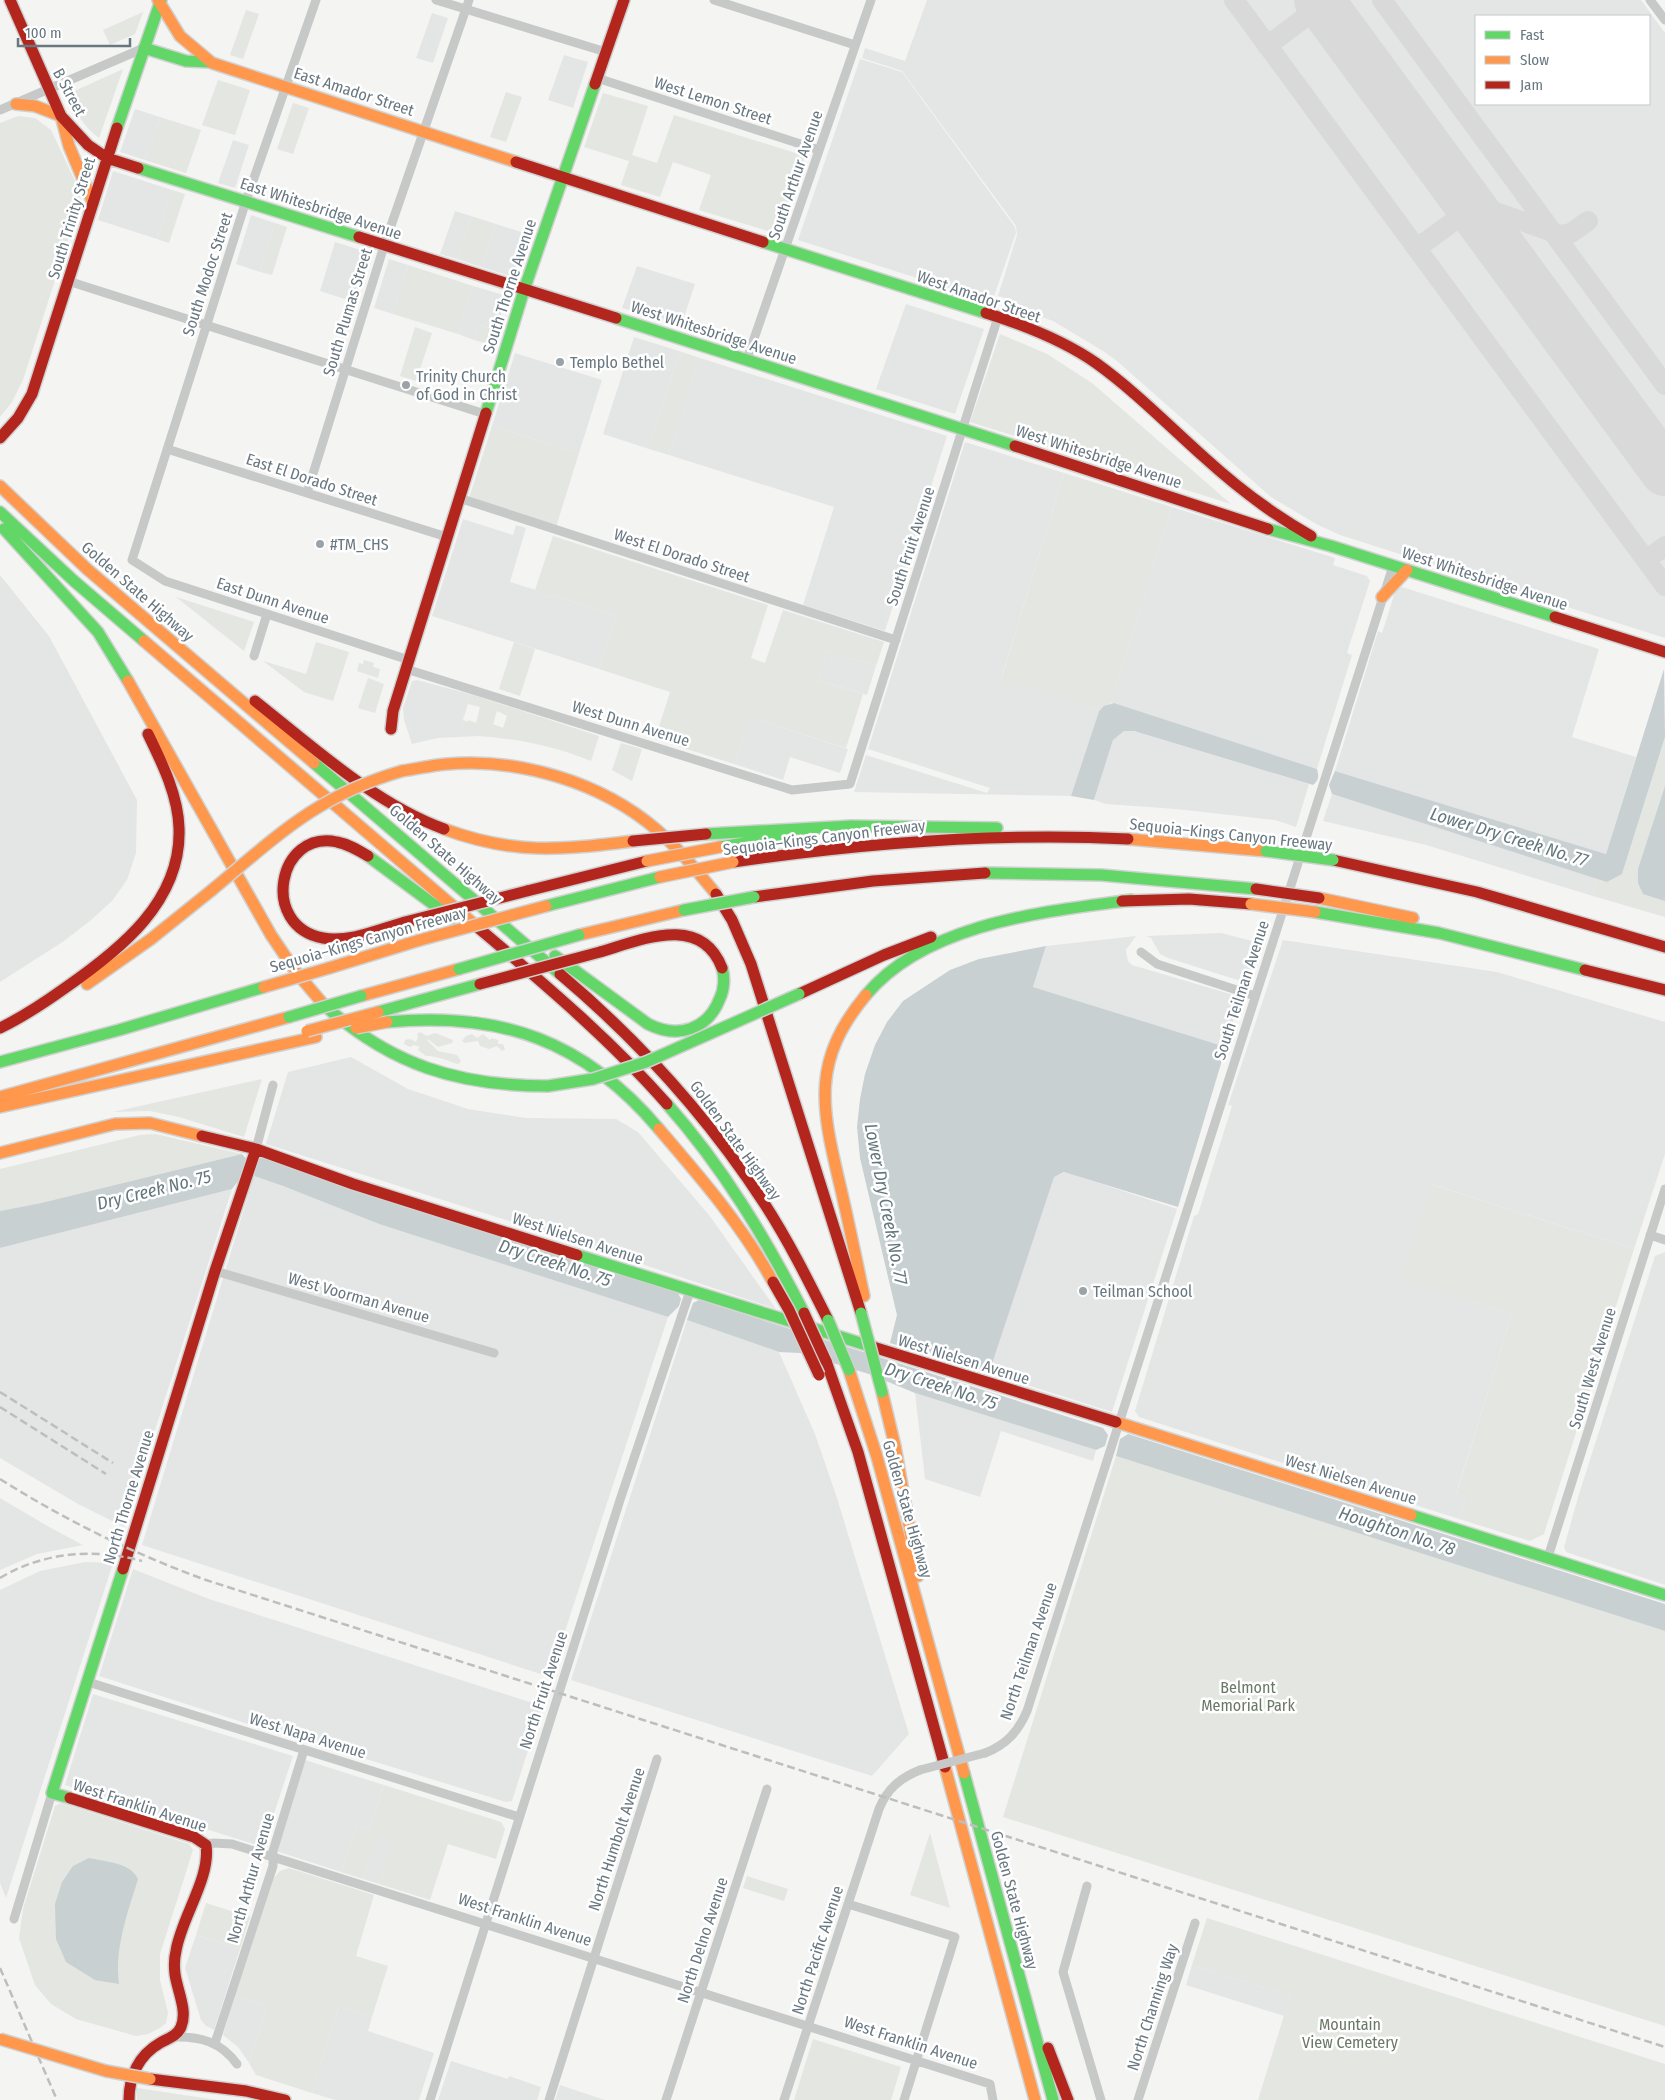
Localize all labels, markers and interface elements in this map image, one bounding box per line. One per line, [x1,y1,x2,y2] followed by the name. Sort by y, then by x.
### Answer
[18,15,130,47] scale bar
[1475,15,1650,105] legend
[25,24,62,42] text: 100 m
[1520,26,1544,44] text: Fast
[1520,51,1549,69] text: Slow
[291,63,417,120] street label: East Amador Street
[49,65,90,120] street label: B Street
[652,73,775,129] street label: West Lemon Street
[1520,76,1543,94] text: Jam
[764,108,827,242] street label: South Arthur Avenue
[44,154,99,281] street label: South Trinity Street
[238,173,404,244] street label: East Whitesbridge Avenue
[179,209,237,338] street label: South Modoc Street
[479,216,540,356] street label: South Thorne Avenue
[319,245,376,378] street label: South Plumas Street
[914,266,1044,327] street label: West Amador Street
[628,297,799,368] street label: West Whitesbridge Avenue
[570,353,664,372] place label: Templo Bethel
[554,356,566,368] marker: Templo Bethel
[416,367,518,404] place label: Trinity Church of God in Christ
[400,379,412,391] marker: Trinity Church of God in Christ
[1013,421,1184,492] street label: West Whitesbridge Avenue
[244,449,381,510] street label: East El Dorado Street
[882,484,939,608] street label: South Fruit Avenue
[612,525,753,587] street label: West El Dorado Street
[330,535,389,554] place label: #TM_CHS
[78,537,198,646] street label: Golden State Highway
[314,538,326,550] marker: #TM_CHS
[1399,543,1570,614] street label: West Whitesbridge Avenue
[214,573,332,628] street label: East Dunn Avenue
[570,697,692,750] street label: West Dunn Avenue
[386,800,506,909] street label: Golden State Highway
[1428,803,1591,872] water label: Lower Dry Creek No. 77
[1129,814,1334,855] street label: Sequoia–Kings Canyon Freeway
[722,816,927,859] street label: Sequoia–Kings Canyon Freeway
[268,902,469,977] street label: Sequoia–Kings Canyon Freeway
[1210,918,1273,1062] street label: South Teilman Avenue
[686,1077,786,1204] street label: Golden State Highway
[860,1122,913,1287] water label: Lower Dry Creek No. 77
[95,1165,214,1215] water label: Dry Creek No. 75
[510,1208,646,1269] street label: West Nielsen Avenue
[496,1234,615,1292] water label: Dry Creek No. 75
[286,1268,432,1327] street label: West Voorman Avenue
[1093,1282,1192,1301] place label: Teilman School
[1077,1285,1089,1297] marker: Teilman School
[1565,1305,1620,1431] street label: South West Avenue
[896,1330,1032,1389] street label: West Nielsen Avenue
[882,1357,1001,1415] water label: Dry Creek No. 75
[99,1428,158,1566] street label: North Thorne Avenue
[879,1438,937,1581] street label: Golden State Highway
[1283,1450,1419,1509] street label: West Nielsen Avenue
[1336,1502,1458,1560] water label: Houghton No. 78
[996,1580,1061,1722] street label: North Teilman Avenue
[515,1629,571,1751] street label: North Fruit Avenue
[1201,1678,1295,1715] park label: Belmont Memorial Park
[247,1709,369,1762] street label: West Napa Avenue
[584,1765,649,1913] street label: North Humbolt Avenue
[71,1775,209,1836] street label: West Franklin Avenue
[223,1811,278,1945] street label: North Arthur Avenue
[987,1829,1042,1972] street label: Golden State Highway
[673,1875,732,2006] street label: North Delno Avenue
[788,1883,847,2017] street label: North Pacific Avenue
[456,1889,594,1950] street label: West Franklin Avenue
[1123,1941,1182,2073] street label: North Channing Way
[842,2012,980,2073] street label: West Franklin Avenue
[1302,2015,1399,2052] park label: Mountain View Cemetery

